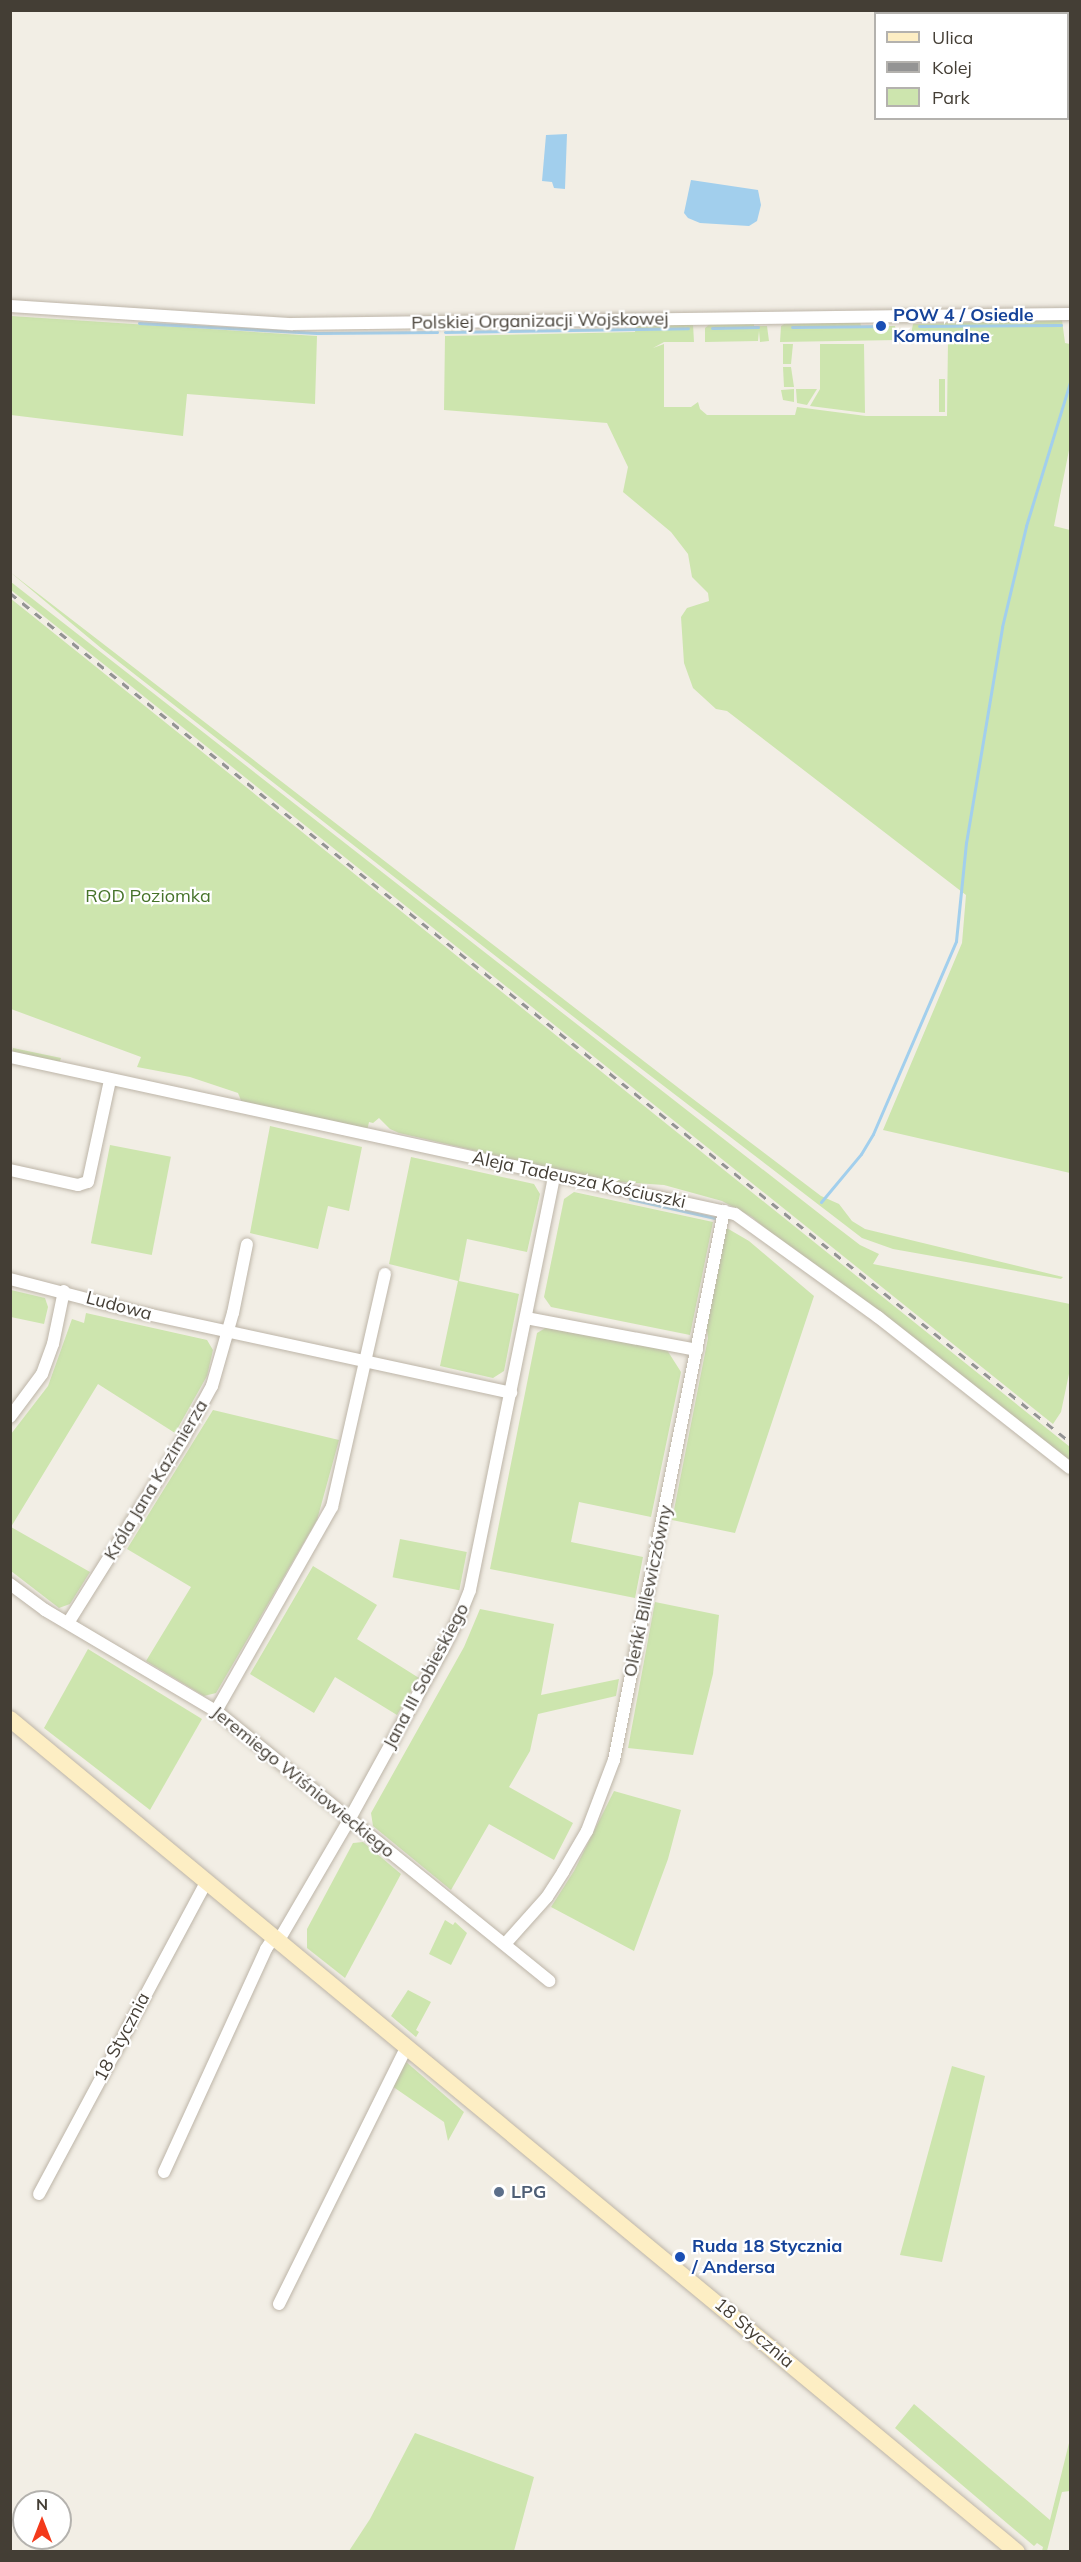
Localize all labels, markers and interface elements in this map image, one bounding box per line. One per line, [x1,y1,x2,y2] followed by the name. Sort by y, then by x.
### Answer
[874,12,1069,120] legend
[932,26,973,49] text: Ulica
[932,56,972,79] text: Kolej
[932,86,970,109] text: Park
[893,305,1034,348] place label: POW 4 / Osiedle Komunalne
[411,308,669,334] street label: Polskiej Organizacji Wojskowej
[874,319,888,333] marker: POW 4 / Osiedle Komunalne
[85,885,211,907] park label: ROD Poziomka
[470,1147,688,1213] street label: Aleja Tadeusza Kościuszki
[84,1287,154,1325] street label: Ludowa
[100,1396,212,1564] street label: Króla Jana Kazimierza
[619,1503,677,1679] street label: Oleńki Billewiczówny
[379,1600,473,1752] street label: Jana III Sobieskiego
[207,1702,399,1862] street label: Jeremiego Wiśniowieckiego
[90,1989,154,2085] street label: 18 Stycznia
[511,2181,546,2203] place label: LPG
[492,2185,506,2199] marker: LPG
[692,2236,842,2278] place label: Ruda 18 Stycznia / Andersa
[673,2250,687,2264] marker: Ruda 18 Stycznia / Andersa
[710,2293,798,2373] street label: 18 Stycznia
[12,2490,72,2550] north arrow
[36,2494,48,2514] text: N

